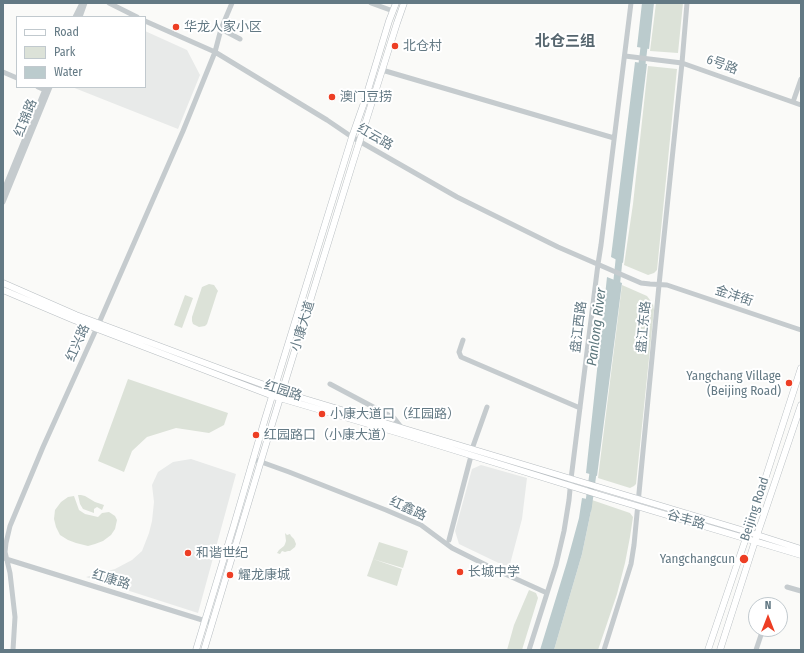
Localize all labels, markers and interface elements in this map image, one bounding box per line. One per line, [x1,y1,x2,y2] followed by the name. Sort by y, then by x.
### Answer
[16,16,146,88] legend
[184,19,262,35] place label: 华龙人家小区
[171,22,181,32] marker: 华龙人家小区
[54,25,79,39] text: Road
[535,33,595,51] district label: 北仓三组
[403,38,442,54] place label: 北仓村
[390,41,400,51] marker: 北仓村
[54,45,75,59] text: Park
[704,52,740,78] street label: 6号路
[54,65,82,79] text: Water
[340,89,392,105] place label: 澳门豆捞
[327,92,337,102] marker: 澳门豆捞
[11,97,41,139] street label: 红锦路
[354,120,396,154] street label: 红云路
[713,283,755,309] street label: 金沣街
[584,287,610,367] water label: Panlong River
[288,299,318,353] street label: 小康大道
[568,300,590,354] street label: 盘江西路
[634,300,654,354] street label: 盘江东路
[63,322,93,364] street label: 红兴路
[686,368,781,399] place label: Yangchang Village (Beijing Road)
[262,378,304,404] street label: 红园路
[784,378,794,388] marker: Yangchang Village (Beijing Road)
[330,406,460,422] place label: 小康大道口（红园路）
[317,409,327,419] marker: 小康大道口（红园路）
[264,427,394,443] place label: 红园路口（小康大道）
[251,430,261,440] marker: 红园路口（小康大道）
[737,475,773,543] street label: Beijing Road
[387,494,429,524] street label: 红鑫路
[665,507,707,533] street label: 谷丰路
[196,545,248,561] place label: 和谐世纪
[183,548,193,558] marker: 和谐世纪
[660,551,735,567] place label: Yangchangcun
[738,553,750,565] marker: Yangchangcun
[468,564,520,580] place label: 长城中学
[90,567,132,593] street label: 红康路
[238,567,290,583] place label: 耀龙康城
[455,567,465,577] marker: 长城中学
[225,570,235,580] marker: 耀龙康城
[748,597,788,637] north arrow
[765,599,771,612] text: N

